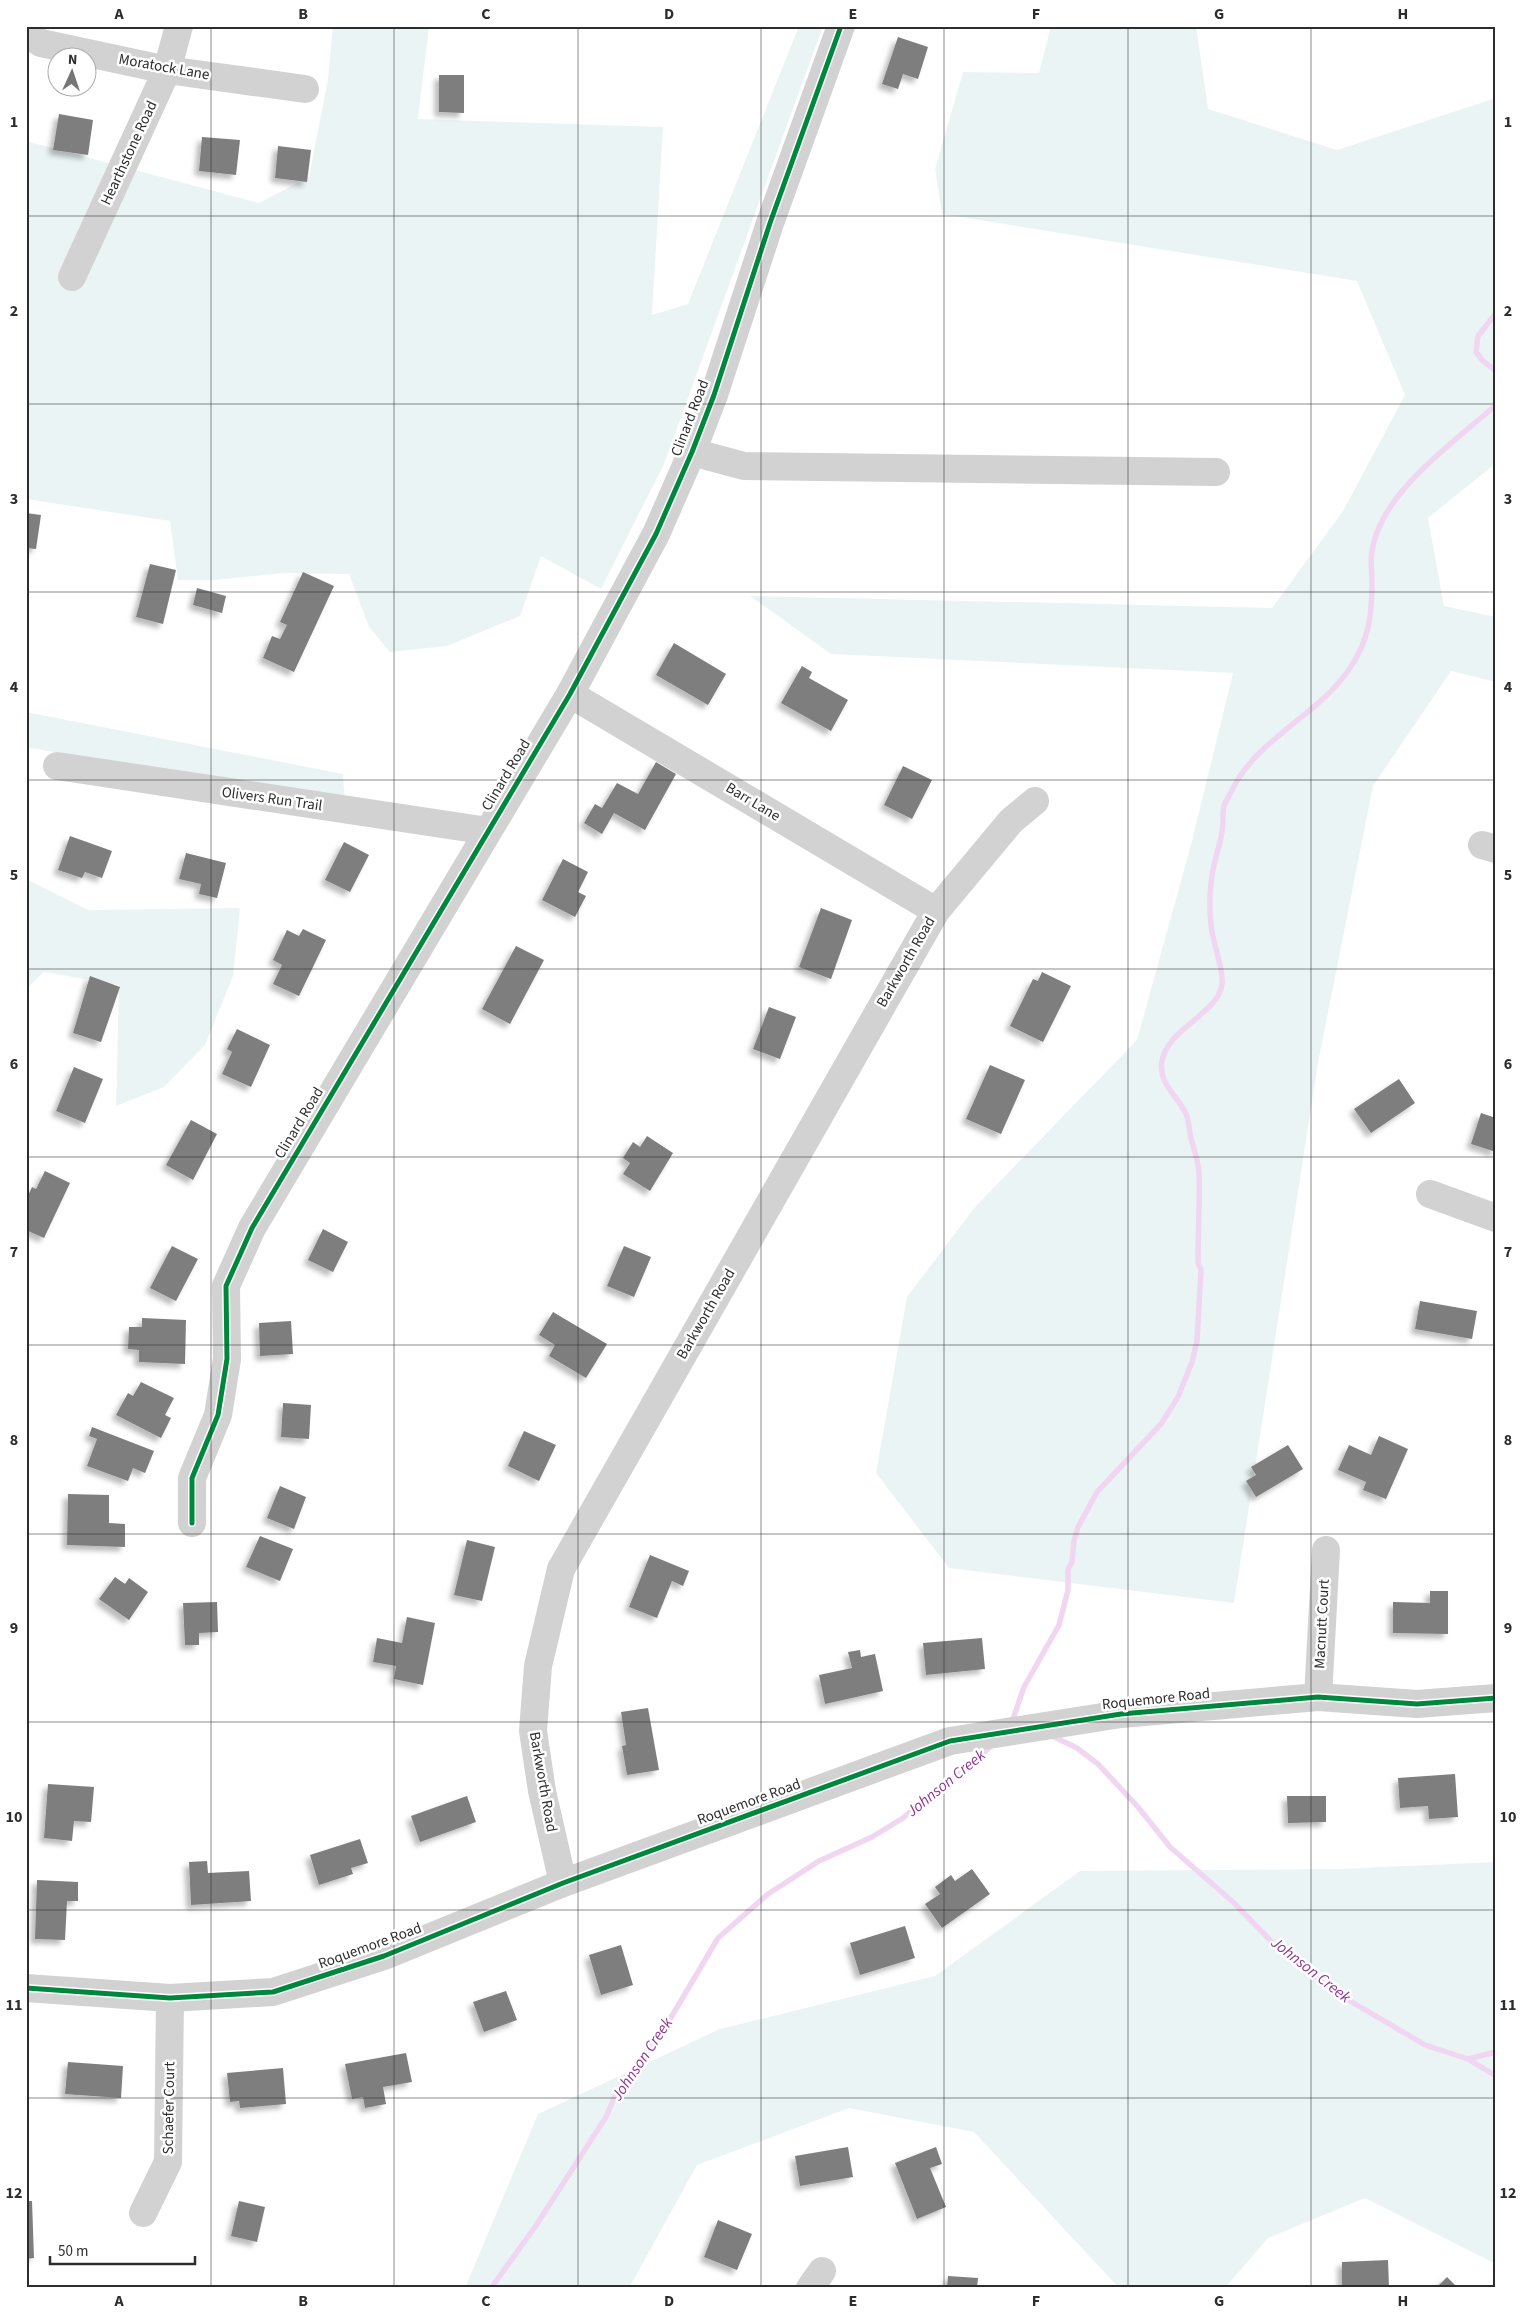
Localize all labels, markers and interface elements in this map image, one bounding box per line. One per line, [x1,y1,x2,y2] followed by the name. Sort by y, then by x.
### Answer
[113,3,124,25] text: A
[298,3,308,25] text: B
[481,3,491,25] text: C
[664,3,674,25] text: D
[849,3,857,25] text: E
[1032,3,1040,25] text: F
[1214,3,1224,25] text: G
[1398,3,1408,25] text: H
[48,48,98,98] north arrow
[117,49,211,85] street label: Moratock Lane
[67,50,78,70] text: N
[96,97,162,209] street label: Hearthstone Road
[10,111,18,133] text: 1
[1504,111,1512,133] text: 1
[10,300,18,322] text: 2
[1504,300,1512,322] text: 2
[666,377,714,459] street label: Clinard Road
[10,488,18,510] text: 3
[1504,488,1512,510] text: 3
[10,676,19,698] text: 4
[1504,676,1513,698] text: 4
[476,735,536,815] street label: Clinard Road
[722,777,784,827] street label: Barr Lane
[220,782,324,816] street label: Olivers Run Trail
[10,864,18,886] text: 5
[1504,864,1512,886] text: 5
[872,913,940,1011] street label: Barkworth Road
[10,1053,18,1075] text: 6
[1504,1053,1512,1075] text: 6
[269,1083,329,1163] street label: Clinard Road
[10,1241,18,1263] text: 7
[1504,1241,1512,1263] text: 7
[672,1265,740,1363] street label: Barkworth Road
[10,1429,18,1451] text: 8
[1504,1429,1512,1451] text: 8
[1309,1579,1335,1669] street label: Macnutt Court
[10,1617,18,1639] text: 9
[1504,1617,1512,1639] text: 9
[1101,1683,1211,1715] street label: Roquemore Road
[524,1730,562,1834] street label: Barkworth Road
[901,1744,990,1822] water label: Johnson Creek
[694,1774,804,1830] street label: Roquemore Road
[6,1806,22,1828] text: 10
[1500,1806,1516,1828] text: 10
[315,1918,425,1974] street label: Roquemore Road
[1266,1931,1356,2008] water label: Johnson Creek
[6,1994,22,2016] text: 11
[1500,1994,1516,2016] text: 11
[606,2013,678,2106] water label: Johnson Creek
[158,2061,180,2155] street label: Schaefer Court
[6,2182,22,2204] text: 12
[1500,2182,1516,2204] text: 12
[50,2234,195,2266] scale bar
[58,2241,88,2262] text: 50 m
[113,2290,124,2312] text: A
[298,2290,308,2312] text: B
[481,2290,491,2312] text: C
[664,2290,674,2312] text: D
[849,2290,857,2312] text: E
[1032,2290,1040,2312] text: F
[1214,2290,1224,2312] text: G
[1398,2290,1408,2312] text: H

